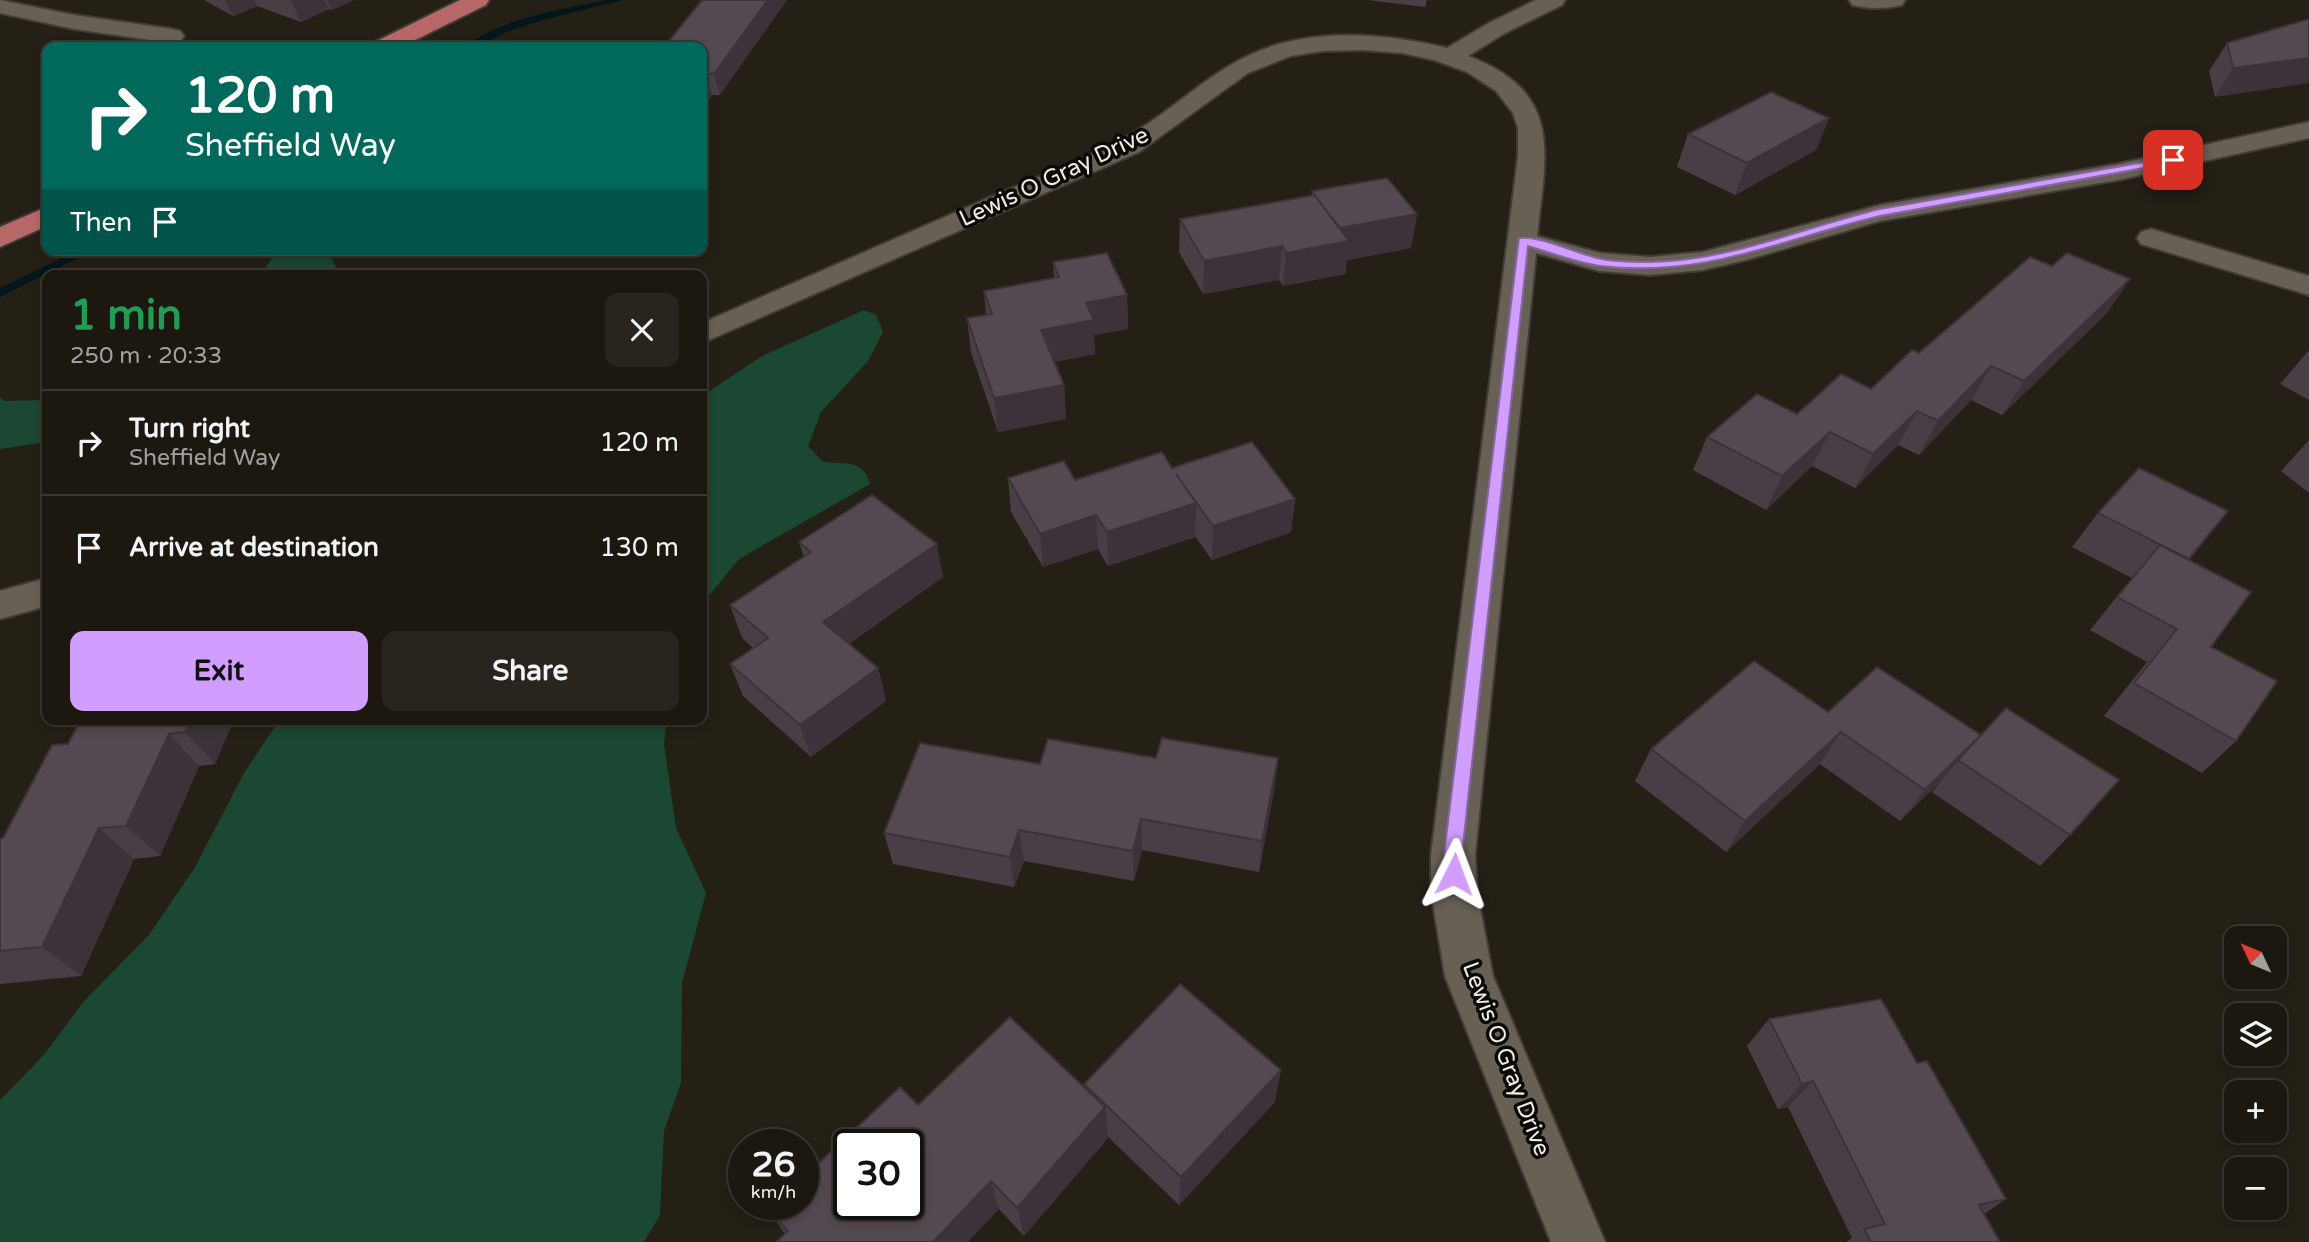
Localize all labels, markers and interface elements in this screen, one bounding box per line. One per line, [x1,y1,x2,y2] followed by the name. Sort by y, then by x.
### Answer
[185,67,335,126] text: 120 m
[70,70,161,161] icon: right
[955,121,1153,233] street label: Lewis O Gray Drive
[185,127,396,165] text: Sheffield Way
[2143,130,2203,190] pin
[2154,141,2192,179] icon: arrive
[146,203,184,241] icon: arrive
[70,207,132,238] text: Then
[70,290,182,341] text: 1 min
[605,293,679,367] button: close
[70,342,222,370] text: 250 m · 20:33
[129,413,250,444] text: Turn right
[70,424,108,462] icon: right
[599,427,679,458] text: 120 m
[129,444,280,472] text: Sheffield Way
[70,529,108,567] icon: arrive
[129,532,379,563] text: Arrive at destination
[599,532,679,563] text: 130 m
[70,631,368,711] button: Exit
[382,631,679,711] button: Share
[1417,837,1491,911] position arrow
[2224,926,2287,989] north arrow
[2224,926,2287,1220] map controls
[1456,958,1556,1160] street label: Lewis O Gray Drive
[2224,1003,2287,1066] button: layers
[2224,1080,2287,1143] button: +
[833,1129,924,1220] speed limit sign: 30
[752,1144,795,1186] text: 26
[2224,1157,2287,1220] button: −
[751,1181,796,1203] text: km/h

